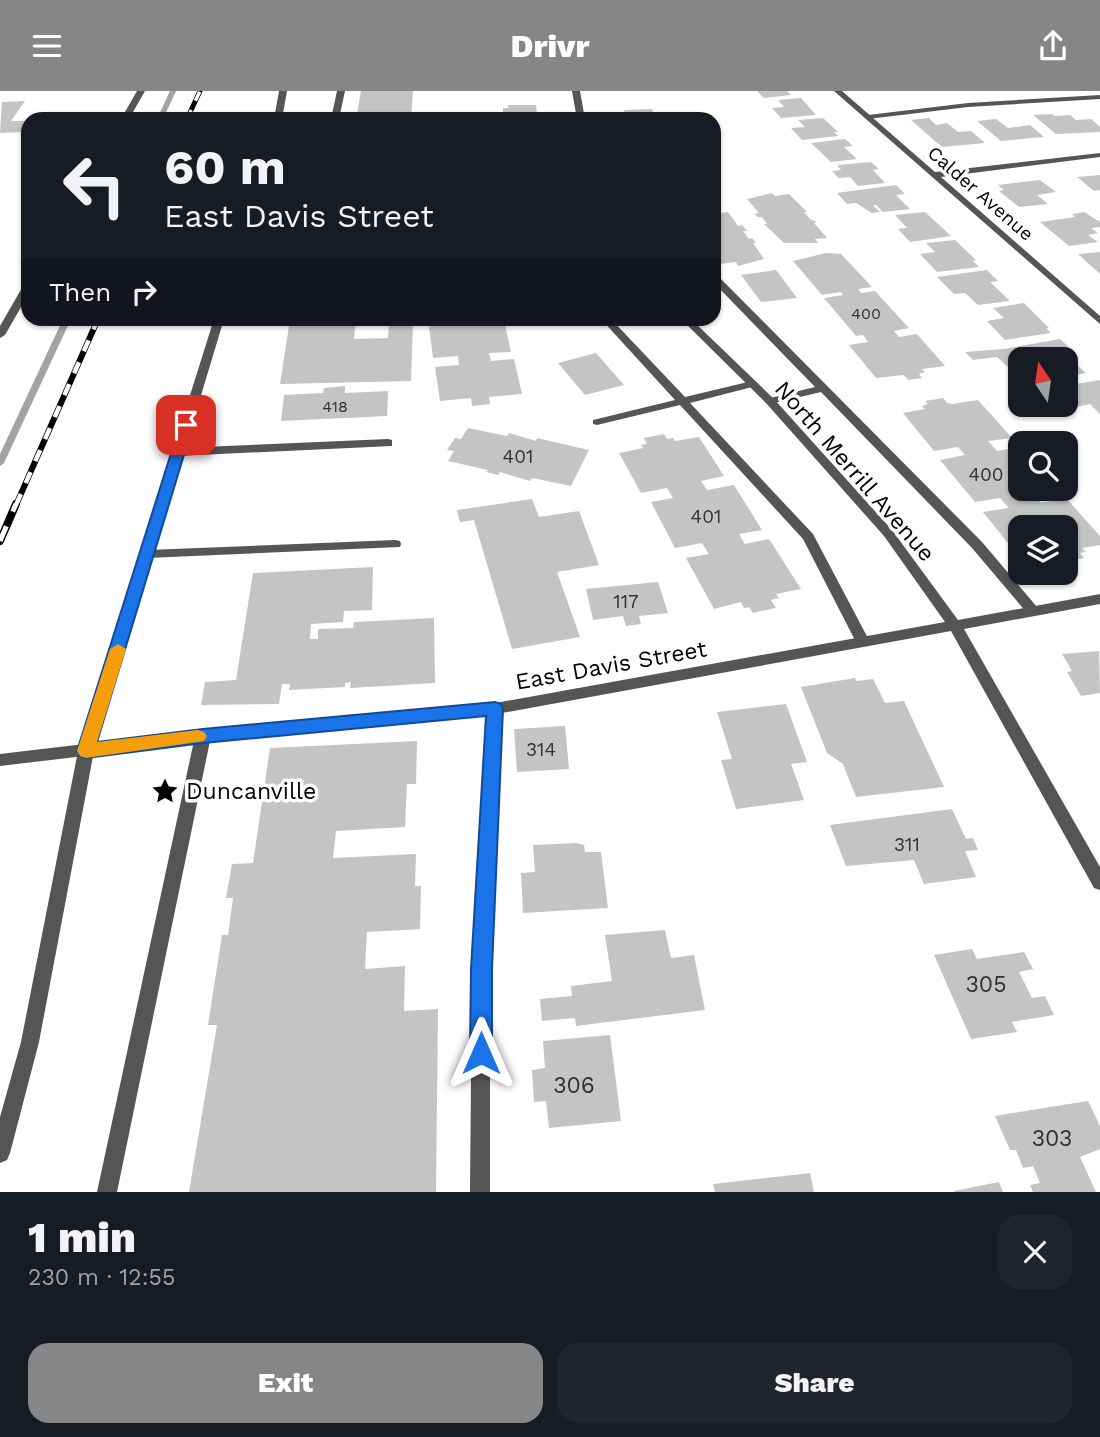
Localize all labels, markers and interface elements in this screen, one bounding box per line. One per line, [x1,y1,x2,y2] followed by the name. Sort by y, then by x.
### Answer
[28,27,66,65] icon: menu
[511,27,589,65] text: Drivr
[1034,27,1072,65] icon: share
[164,138,286,196] text: 60 m
[49,140,140,231] icon: left
[923,141,1038,246] street label: Calder Avenue
[164,197,434,235] text: East Davis Street
[125,273,163,311] icon: right
[49,277,111,307] text: Then
[851,304,881,323] house number: 400
[1008,347,1078,417] north arrow
[1008,347,1078,585] map controls
[769,376,940,567] street label: North Merrill Avenue
[156,395,216,455] pin
[322,397,348,416] house number: 418
[167,406,205,444] icon: arrive
[1008,431,1078,501] button: search
[503,445,533,468] house number: 401
[968,463,1004,486] house number: 400
[691,505,721,528] house number: 401
[1008,515,1078,585] button: layers
[613,590,639,613] house number: 117
[513,635,709,696] street label: East Davis Street
[526,738,556,761] house number: 314
[150,776,180,806] place icon: Duncanville
[186,778,316,805] place label: Duncanville
[894,833,920,856] house number: 311
[965,971,1007,998] house number: 305
[444,1016,518,1090] position arrow
[553,1072,595,1099] house number: 306
[1032,1125,1072,1152] house number: 303
[28,1213,136,1262] text: 1 min
[998,1215,1072,1289] button: close
[28,1264,175,1291] text: 230 m · 12:55
[28,1343,543,1423] button: Exit
[557,1343,1072,1423] button: Share

